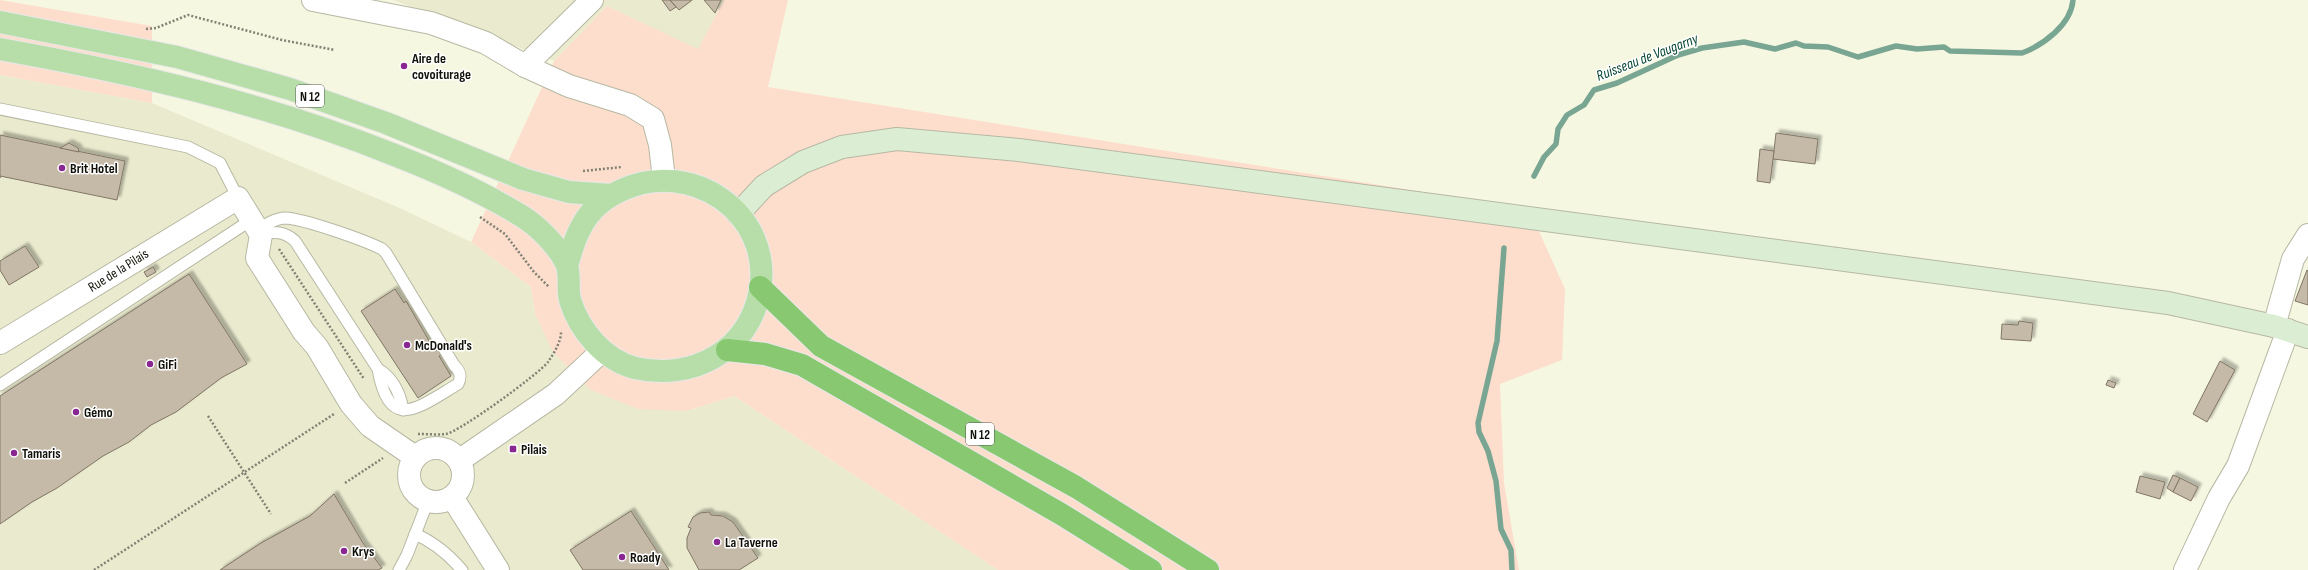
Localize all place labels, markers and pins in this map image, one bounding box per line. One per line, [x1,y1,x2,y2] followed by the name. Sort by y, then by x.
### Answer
[411,50,471,83] place label: Aire de covoiturage
[399,61,409,71] marker: Aire de covoiturage
[70,160,118,177] place label: Brit Hotel
[57,163,67,173] marker: Brit Hotel
[415,337,472,354] place label: McDonald's
[402,340,412,350] marker: McDonald's
[158,356,177,373] place label: GiFi
[145,359,155,369] marker: GiFi
[84,404,113,421] place label: Gémo
[71,407,81,417] marker: Gémo
[521,441,547,458] place label: Pilais
[508,444,518,454] marker: Pilais
[22,445,61,462] place label: Tamaris
[9,448,19,458] marker: Tamaris
[725,534,778,551] place label: La Taverne
[712,537,722,547] marker: La Taverne
[352,543,374,560] place label: Krys
[339,546,349,556] marker: Krys
[630,549,661,566] place label: Roady
[617,552,627,562] marker: Roady

